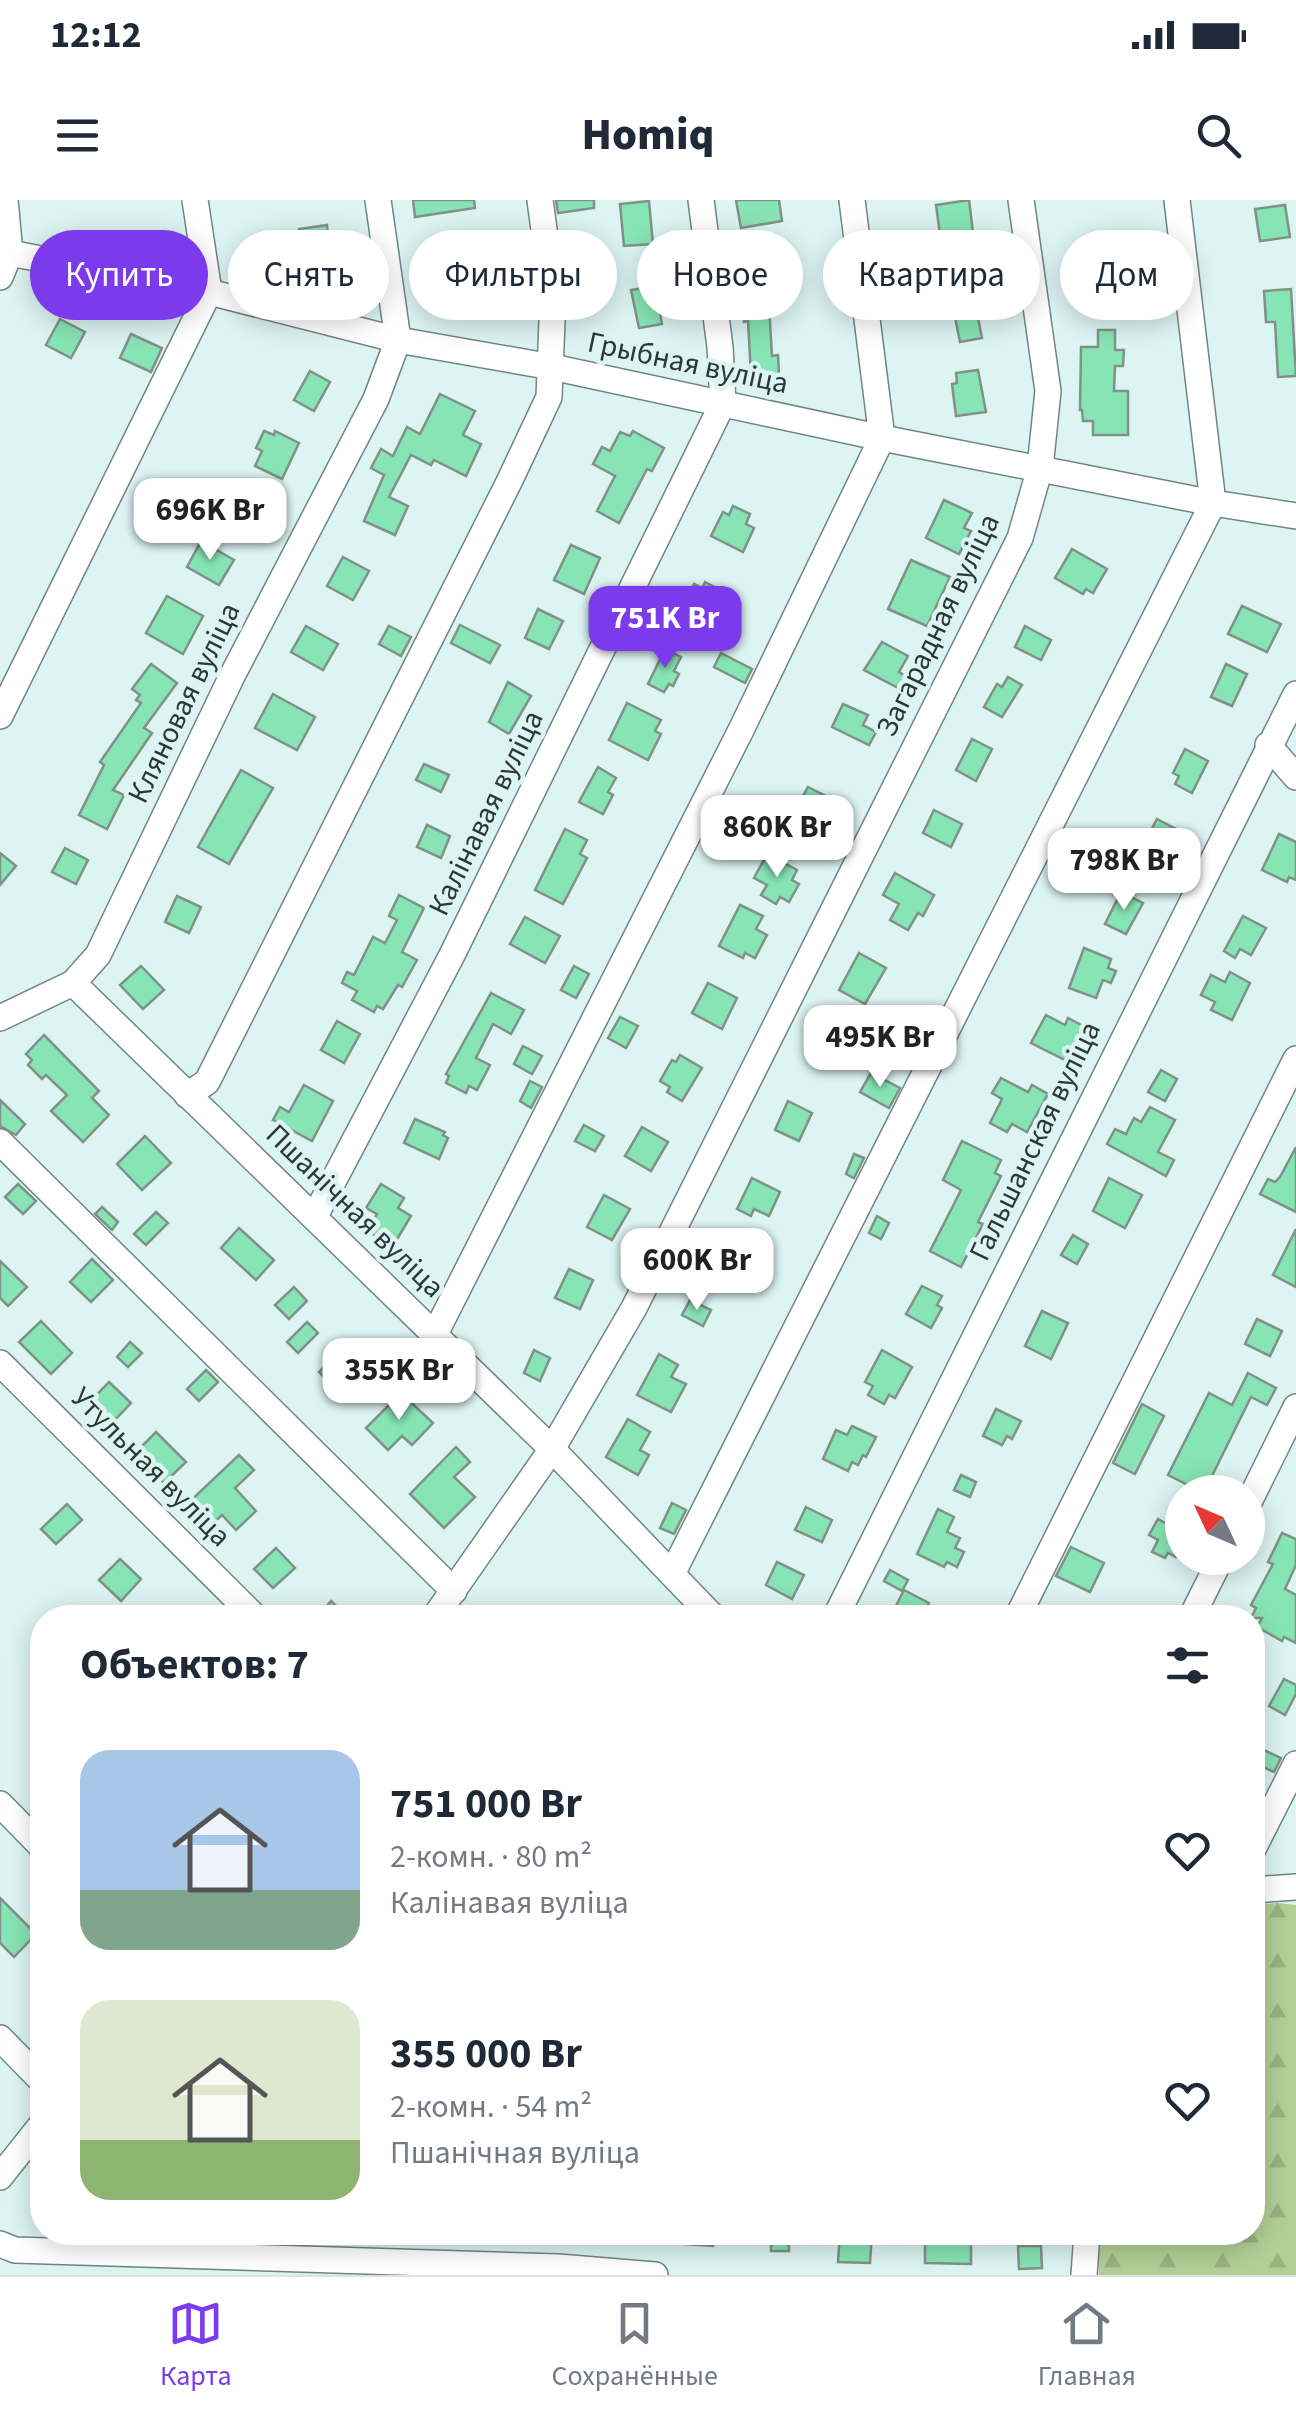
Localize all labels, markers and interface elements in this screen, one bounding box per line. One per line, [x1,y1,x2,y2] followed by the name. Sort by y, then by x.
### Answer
[50,8,142,62] text: 12:12
[581,103,715,167] text: Homiq
[50,108,105,163] icon: menu
[1191,108,1246,163] icon: search
[30,230,208,320] chip: Купить
[228,230,389,320] chip: Снять
[409,230,617,320] chip: Фильтры
[637,230,803,320] chip: Новое
[823,230,1040,320] chip: Квартира
[1060,230,1194,320] chip: Дом
[584,321,792,405] street label: Грыбная вуліца
[118,478,302,563] pin: 696K Br
[156,487,264,533] text: 696K Br
[865,506,1011,744] street label: Загарадная вуліца
[573,586,757,671] pin: 751K Br
[117,595,251,811] street label: Кляновая вуліца
[611,595,719,641] text: 751K Br
[418,703,554,923] street label: Калінавая вуліца
[685,795,869,880] pin: 860K Br
[723,804,831,850] text: 860K Br
[1032,828,1216,913] pin: 798K Br
[1070,837,1178,883] text: 798K Br
[788,1005,972,1090] pin: 495K Br
[826,1014,934,1060] text: 495K Br
[958,1014,1112,1268] street label: Гальшанская вуліца
[256,1114,454,1308] street label: Пшанічная вуліца
[605,1228,789,1313] pin: 600K Br
[643,1237,751,1283] text: 600K Br
[307,1338,491,1423] pin: 355K Br
[345,1347,453,1393] text: 355K Br
[61,1377,241,1557] street label: Утульная вуліца
[1165,1475,1265,1575] north arrow
[1165,1475,1265,1575] map controls
[80,1635,309,1695] text: Объектов: 7
[1160,1638,1215,1693] icon: filters
[390,1774,582,1834] text: 751 000 Br
[160,1790,280,1910] icon: home
[1160,1823,1215,1878] icon: heart
[390,1834,592,1880] text: 2-комн. · 80 m²
[390,1880,629,1926] text: Калінавая вуліца
[390,2024,582,2084] text: 355 000 Br
[160,2040,280,2160] icon: home
[1160,2073,1215,2128] icon: heart
[390,2084,592,2130] text: 2-комн. · 54 m²
[390,2130,640,2176] text: Пшанічная вуліца
[160,2296,232,2396] tab: Карта
[552,2296,718,2396] tab: Сохранённые
[1038,2296,1136,2396] tab: Главная

